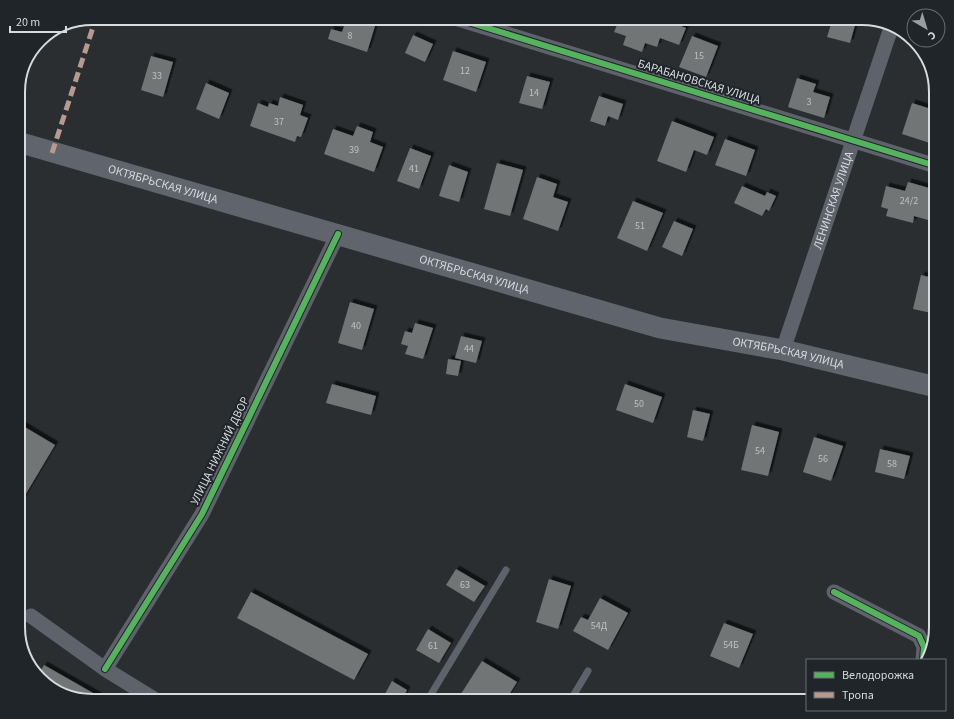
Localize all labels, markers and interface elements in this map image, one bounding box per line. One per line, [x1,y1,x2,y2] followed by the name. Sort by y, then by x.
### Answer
[10,8,66,34] scale bar
[906,8,946,48] north arrow
[16,14,40,31] text: 20 m
[924,28,939,44] text: С
[348,29,353,43] house number: 8
[694,49,704,63] house number: 15
[636,55,763,109] street label: БАРАБАНОВСКАЯ УЛИЦА
[460,64,470,78] house number: 12
[152,69,162,83] house number: 33
[529,86,539,100] house number: 14
[807,95,812,109] house number: 3
[274,115,284,129] house number: 37
[349,143,359,157] house number: 39
[809,149,858,251] street label: ЛЕНИНСКАЯ УЛИЦА
[106,160,220,208] street label: ОКТЯБРЬСКАЯ УЛИЦА
[409,162,419,176] house number: 41
[900,194,918,208] house number: 24/2
[635,219,645,233] house number: 51
[417,250,532,298] street label: ОКТЯБРЬСКАЯ УЛИЦА
[351,319,361,333] house number: 40
[731,333,846,373] street label: ОКТЯБРЬСКАЯ УЛИЦА
[464,342,474,356] house number: 44
[186,394,254,508] street label: УЛИЦА НИЖНИЙ ДВОР
[634,397,644,411] house number: 50
[755,444,765,458] house number: 54
[818,452,828,466] house number: 56
[887,457,897,471] house number: 58
[460,578,470,592] house number: 63
[591,619,608,633] house number: 54Д
[723,638,739,652] house number: 54Б
[428,639,438,653] house number: 61
[806,659,946,711] legend
[842,667,914,684] text: Велодорожка
[842,687,874,704] text: Тропа

